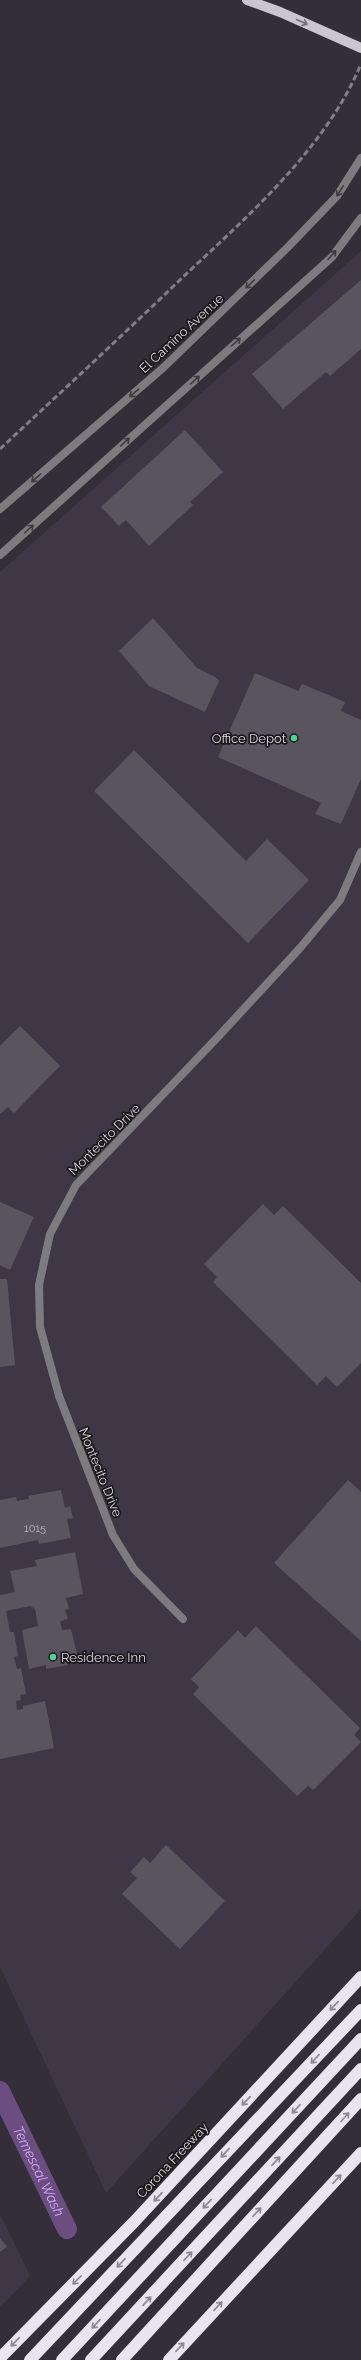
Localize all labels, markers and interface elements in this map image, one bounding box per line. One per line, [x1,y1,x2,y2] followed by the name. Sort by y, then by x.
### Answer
[296,18,308,26] one-way arrow
[336,185,344,196] one-way arrow
[328,250,337,261] one-way arrow
[245,279,255,289] one-way arrow
[136,290,227,376] street label: El Camino Avenue
[231,338,241,347] one-way arrow
[189,375,200,384] one-way arrow
[129,388,139,397] one-way arrow
[120,438,130,447] one-way arrow
[31,473,41,483] one-way arrow
[24,524,34,534] one-way arrow
[212,731,287,746] place label: Office Depot
[289,733,299,743] marker: Office Depot
[66,1100,143,1178] street label: Montecito Drive
[76,1425,125,1519] street label: Montecito Drive
[24,1522,46,1535] house number: 1015
[61,1650,146,1665] place label: Residence Inn
[48,1652,58,1662] marker: Residence Inn
[330,2001,339,2011] one-way arrow
[310,2054,320,2064] one-way arrow
[241,2096,251,2106] one-way arrow
[292,2103,301,2113] one-way arrow
[340,2112,350,2122] one-way arrow
[134,2120,211,2201] street label: Corona Freeway
[10,2123,68,2219] water label: Temescal Wash
[221,2148,230,2158] one-way arrow
[271,2156,280,2166] one-way arrow
[332,2174,342,2184] one-way arrow
[153,2191,162,2202] one-way arrow
[203,2198,212,2209] one-way arrow
[252,2207,261,2217] one-way arrow
[183,2251,193,2261] one-way arrow
[116,2258,125,2269] one-way arrow
[72,2275,82,2285] one-way arrow
[142,2296,151,2306] one-way arrow
[214,2301,223,2311] one-way arrow
[91,2319,100,2329] one-way arrow
[10,2337,20,2347] one-way arrow
[175,2343,184,2353] one-way arrow

